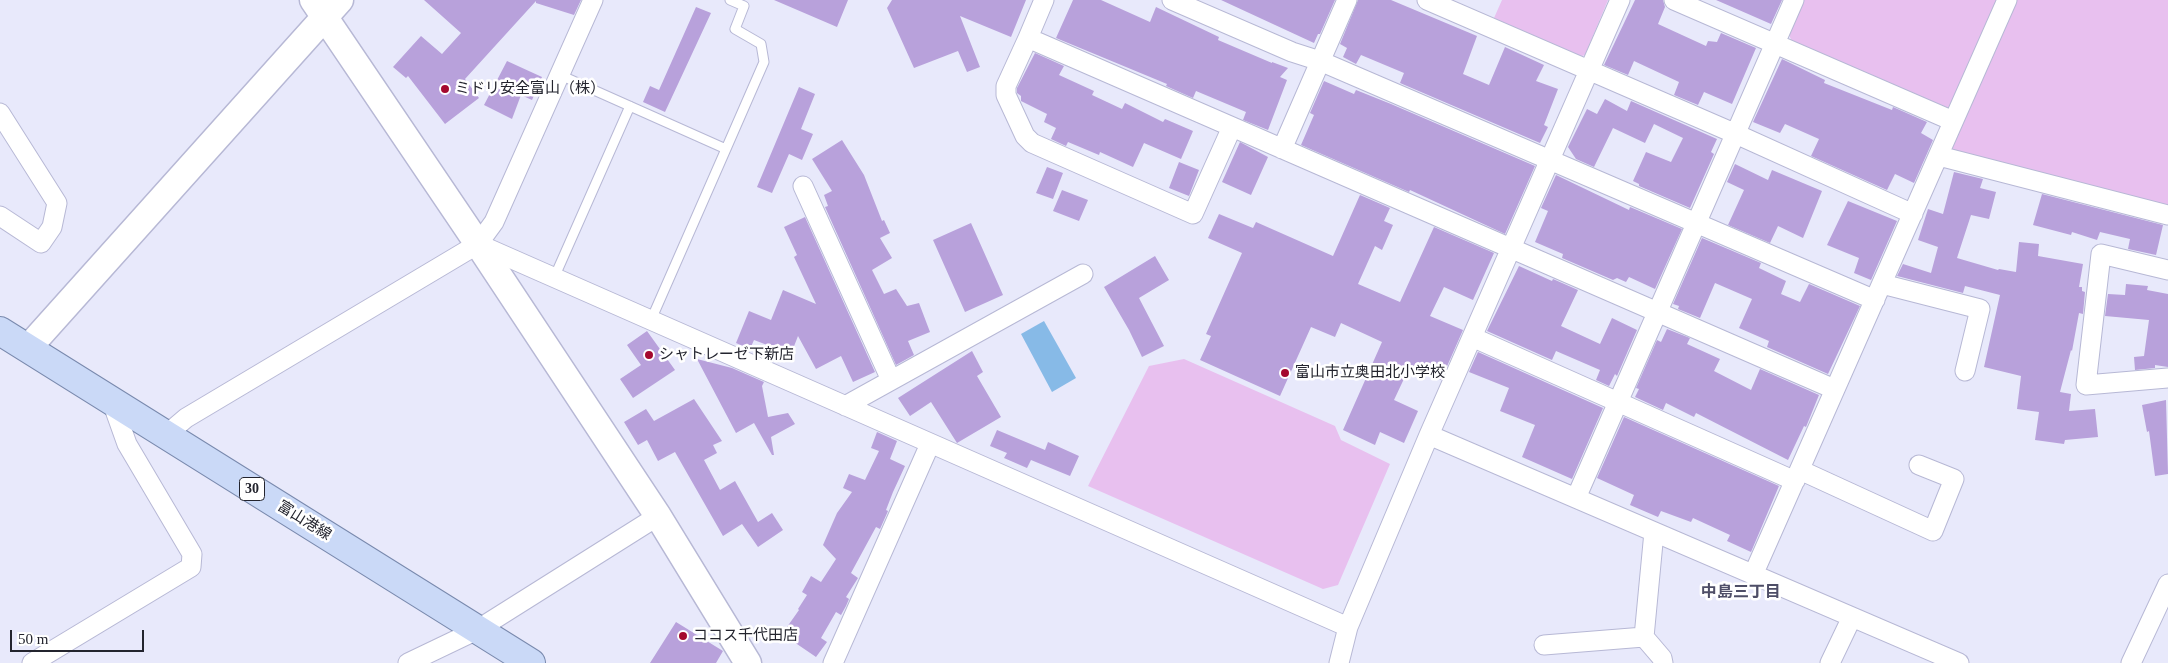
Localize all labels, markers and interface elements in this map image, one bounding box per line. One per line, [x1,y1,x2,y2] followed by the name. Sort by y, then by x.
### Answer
[455,80,605,98] place label: ミドリ安全富山（株）
[439,83,451,95] marker: ミドリ安全富山（株）
[659,346,794,364] place label: シャトレーゼ下新店
[643,349,655,361] marker: シャトレーゼ下新店
[1295,364,1445,382] place label: 富山市立奥田北小学校
[1279,367,1291,379] marker: 富山市立奥田北小学校
[240,478,264,500] road number: 30
[274,497,334,545] street label: 富山港線
[1701,583,1781,603] district label: 中島三丁目
[12,620,146,652] scale bar
[693,627,798,645] place label: ココス千代田店
[677,630,689,642] marker: ココス千代田店
[18,631,48,647] text: 50 m

